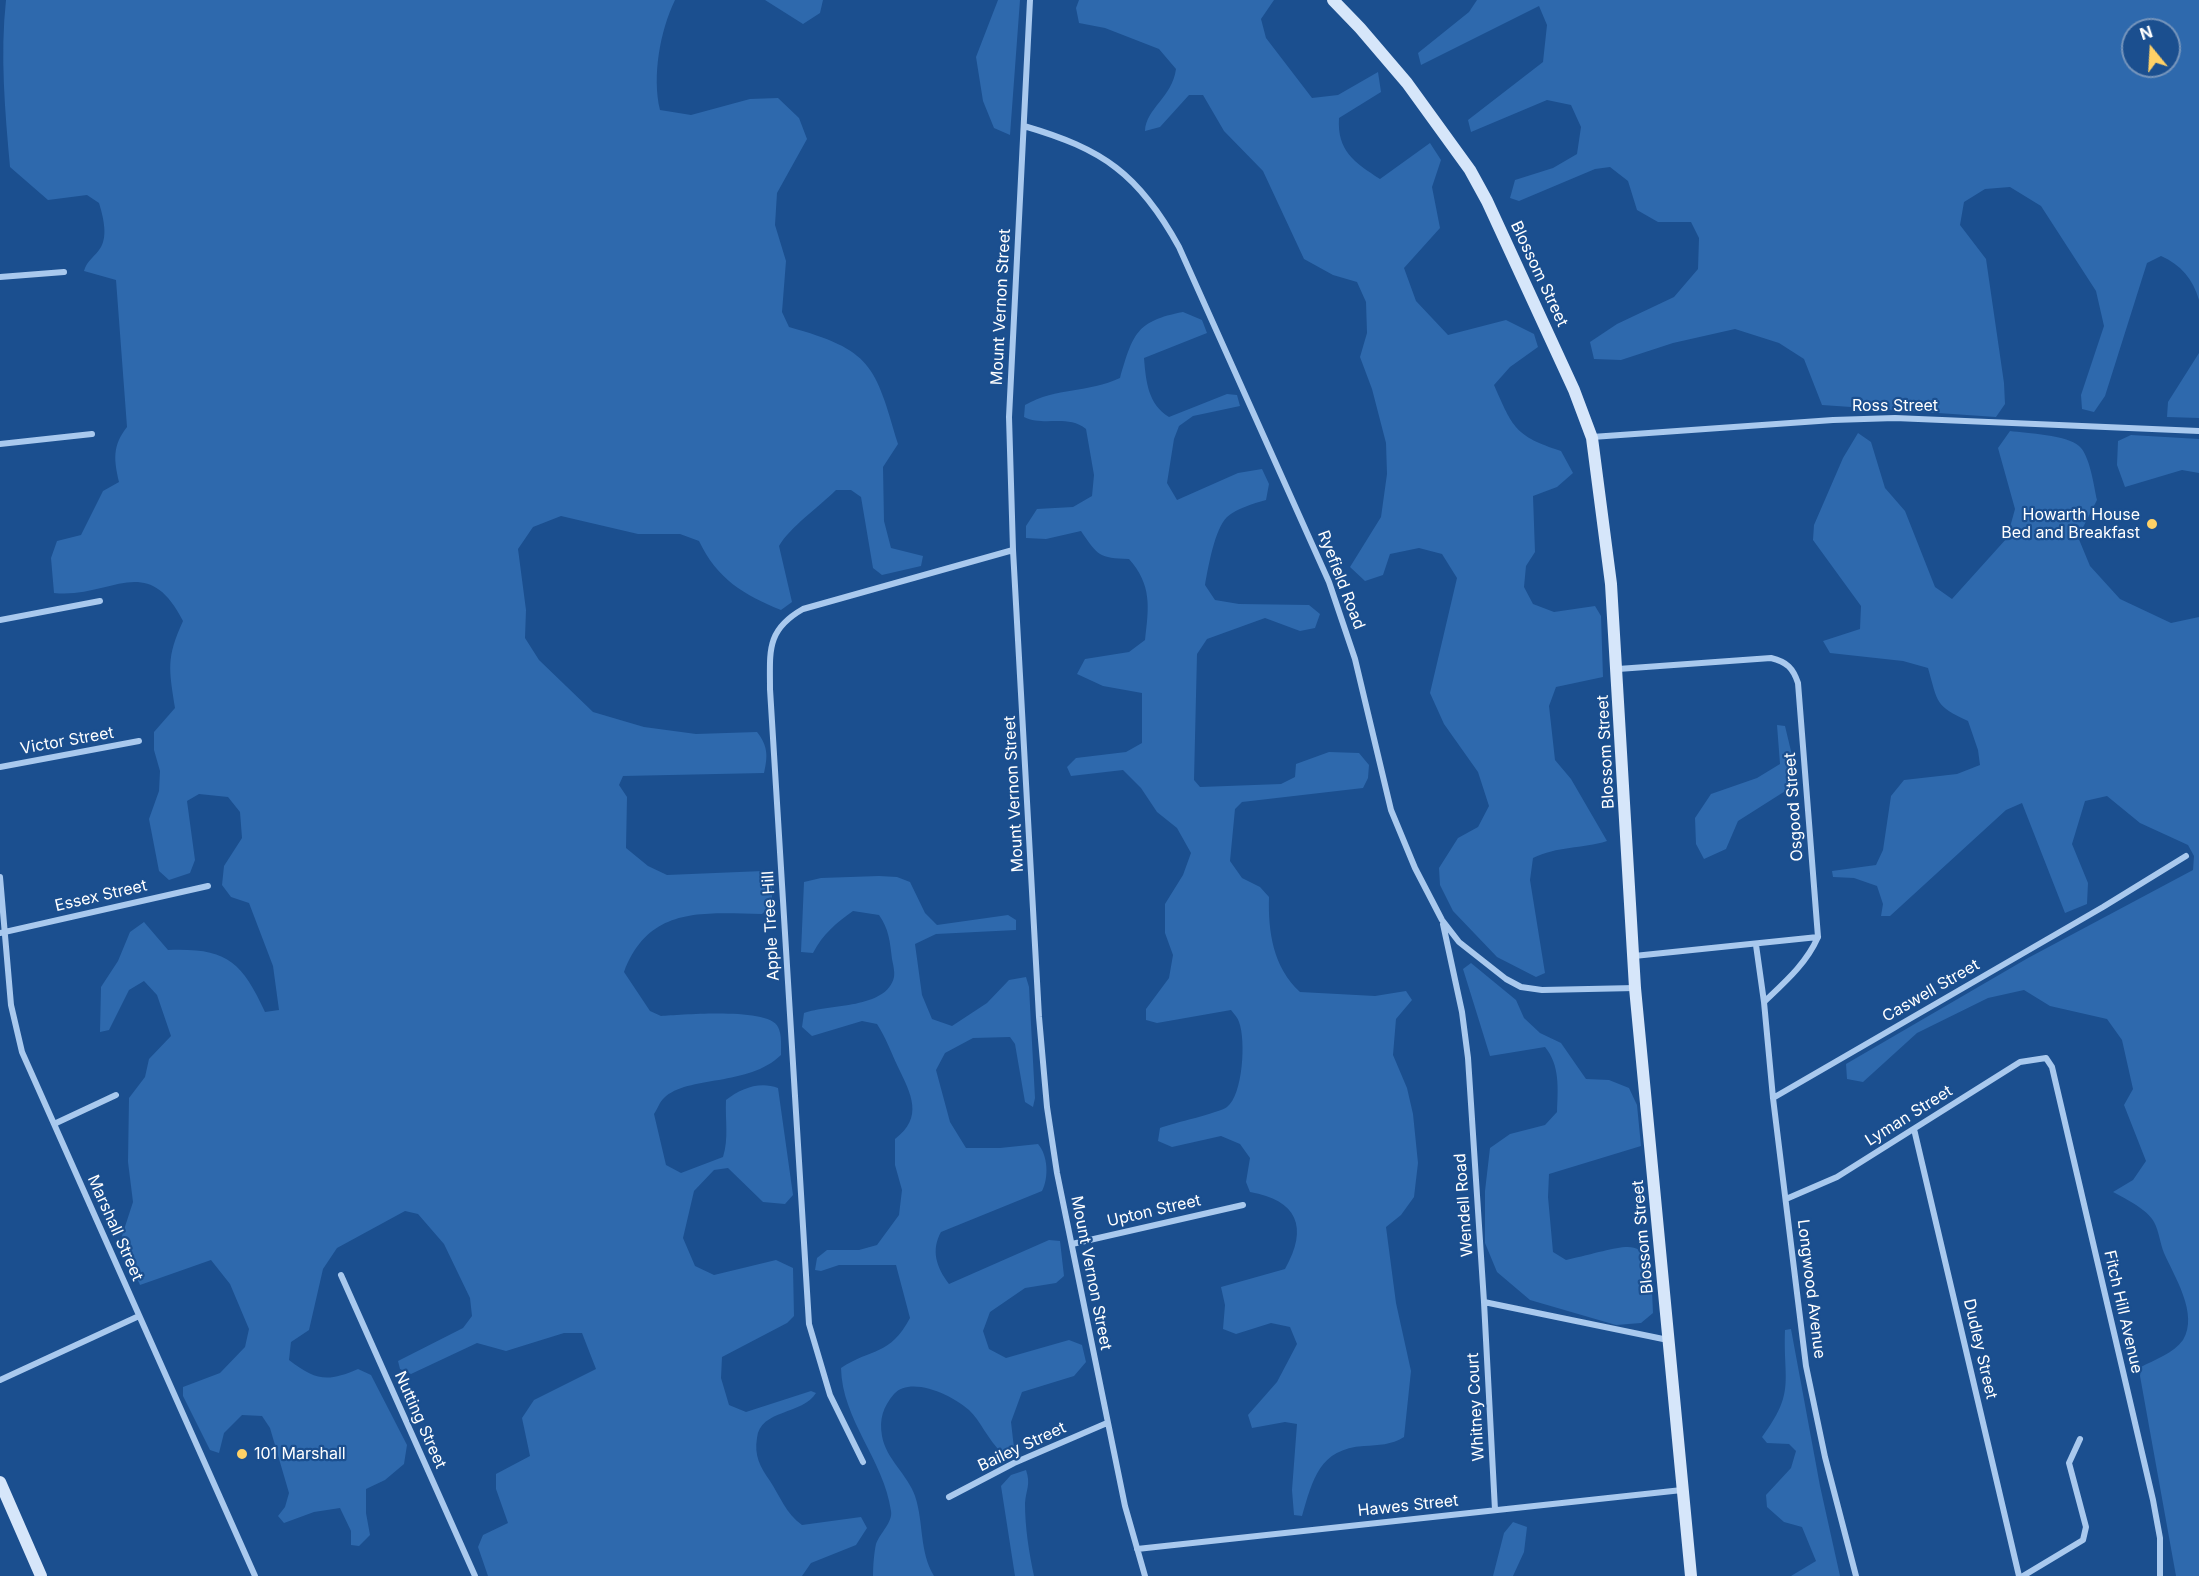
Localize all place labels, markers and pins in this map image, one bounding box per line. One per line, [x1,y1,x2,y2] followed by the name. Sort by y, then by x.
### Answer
[2001,505,2140,543] place label: Howarth House Bed and Breakfast
[2145,517,2159,531] marker: Howarth House Bed and Breakfast
[254,1444,346,1464] place label: 101 Marshall
[235,1447,249,1461] marker: 101 Marshall

